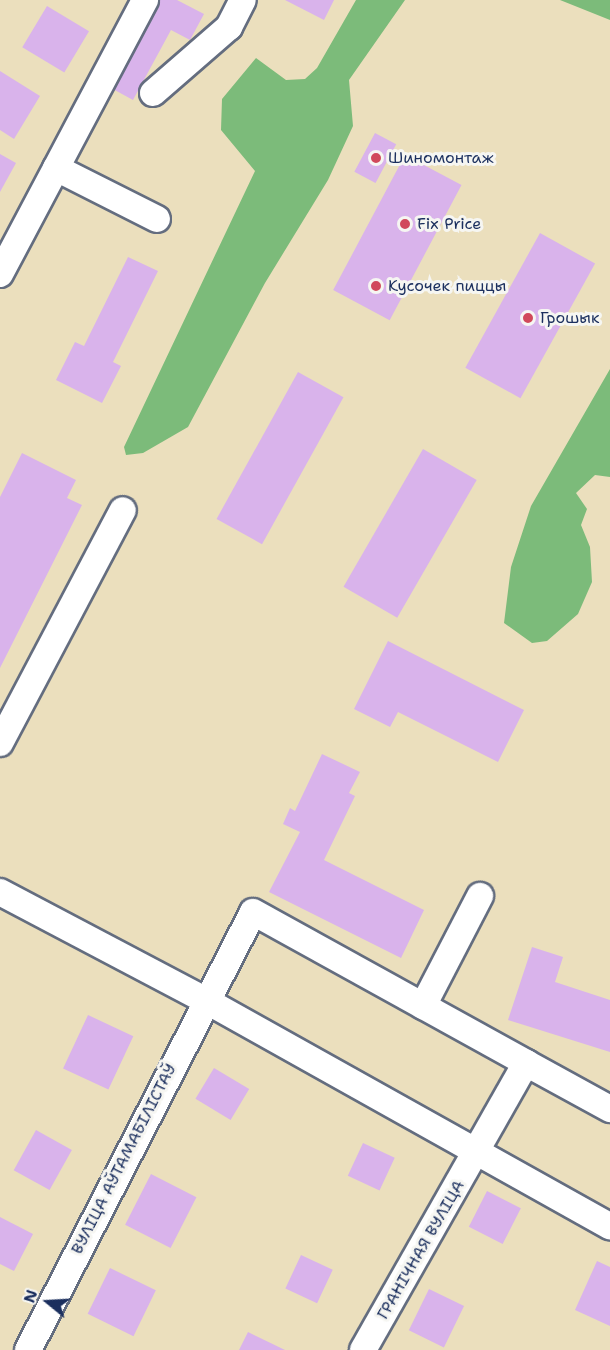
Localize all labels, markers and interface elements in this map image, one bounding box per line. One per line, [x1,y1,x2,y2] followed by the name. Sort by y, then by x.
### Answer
[388,148,494,168] place label: Шиномонтаж
[369,151,383,165] marker: Шиномонтаж
[417,214,481,234] place label: Fix Price
[398,217,412,231] marker: Fix Price
[388,276,506,296] place label: Кусочек пиццы
[369,279,383,293] marker: Кусочек пиццы
[540,308,600,328] place label: Грошык
[521,311,535,325] marker: Грошык
[68,1061,180,1257] street label: ВУЛІЦА АЎТАМАБІЛІСТАЎ
[373,1177,469,1323] street label: ГРАНІЧНАЯ ВУЛІЦА
[18,1272,78,1332] north arrow
[18,1287,42,1306] text: N

